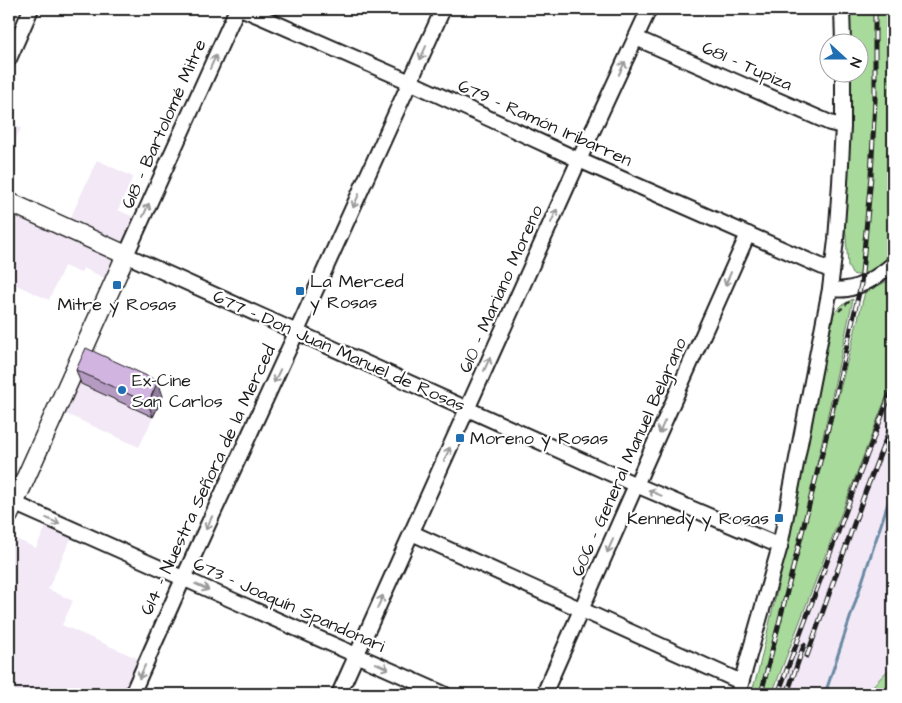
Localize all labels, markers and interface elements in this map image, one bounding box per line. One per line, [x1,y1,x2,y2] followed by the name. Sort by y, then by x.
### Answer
[820,32,870,82] north arrow
[115,35,213,213] street label: 618 - Bartolomé Mitre
[698,35,796,97] street label: 681 - Tupiza
[417,45,427,60] one-way arrow
[208,55,218,70] one-way arrow
[844,55,866,70] text: N
[617,61,627,76] one-way arrow
[454,73,636,173] street label: 679 - Ramón Iribarren
[350,193,360,208] one-way arrow
[453,201,549,377] street label: 610 - Mariano Moreno
[141,203,151,218] one-way arrow
[549,209,559,224] one-way arrow
[310,269,404,316] place label: La Merced y Rosas
[723,271,733,286] one-way arrow
[111,279,123,291] marker: Mitre y Rosas
[209,284,469,418] street label: 677 - Don Juan Manuel de Rosas
[294,285,306,297] marker: La Merced y Rosas
[57,292,177,318] place label: Mitre y Rosas
[565,334,694,581] street label: 606 - General Manuel Belgrano
[134,341,282,619] street label: 614 - Nuestra Señora de la Merced
[483,357,493,372] one-way arrow
[132,368,223,414] place label: Ex-Cine San Carlos
[271,368,281,383] one-way arrow
[116,384,128,396] marker: Ex-Cine San Carlos
[657,419,666,434] one-way arrow
[470,426,608,452] place label: Moreno y Rosas
[454,432,466,444] marker: Moreno y Rosas
[443,447,453,462] one-way arrow
[648,487,663,497] one-way arrow
[627,506,769,532] place label: Kennedy y Rosas
[773,512,785,524] marker: Kennedy y Rosas
[203,515,213,530] one-way arrow
[45,516,60,526] one-way arrow
[604,538,613,553] one-way arrow
[189,551,389,659] street label: 673 - Joaquín Spandonari
[194,582,209,592] one-way arrow
[376,595,386,610] one-way arrow
[374,662,389,672] one-way arrow
[137,664,147,679] one-way arrow

